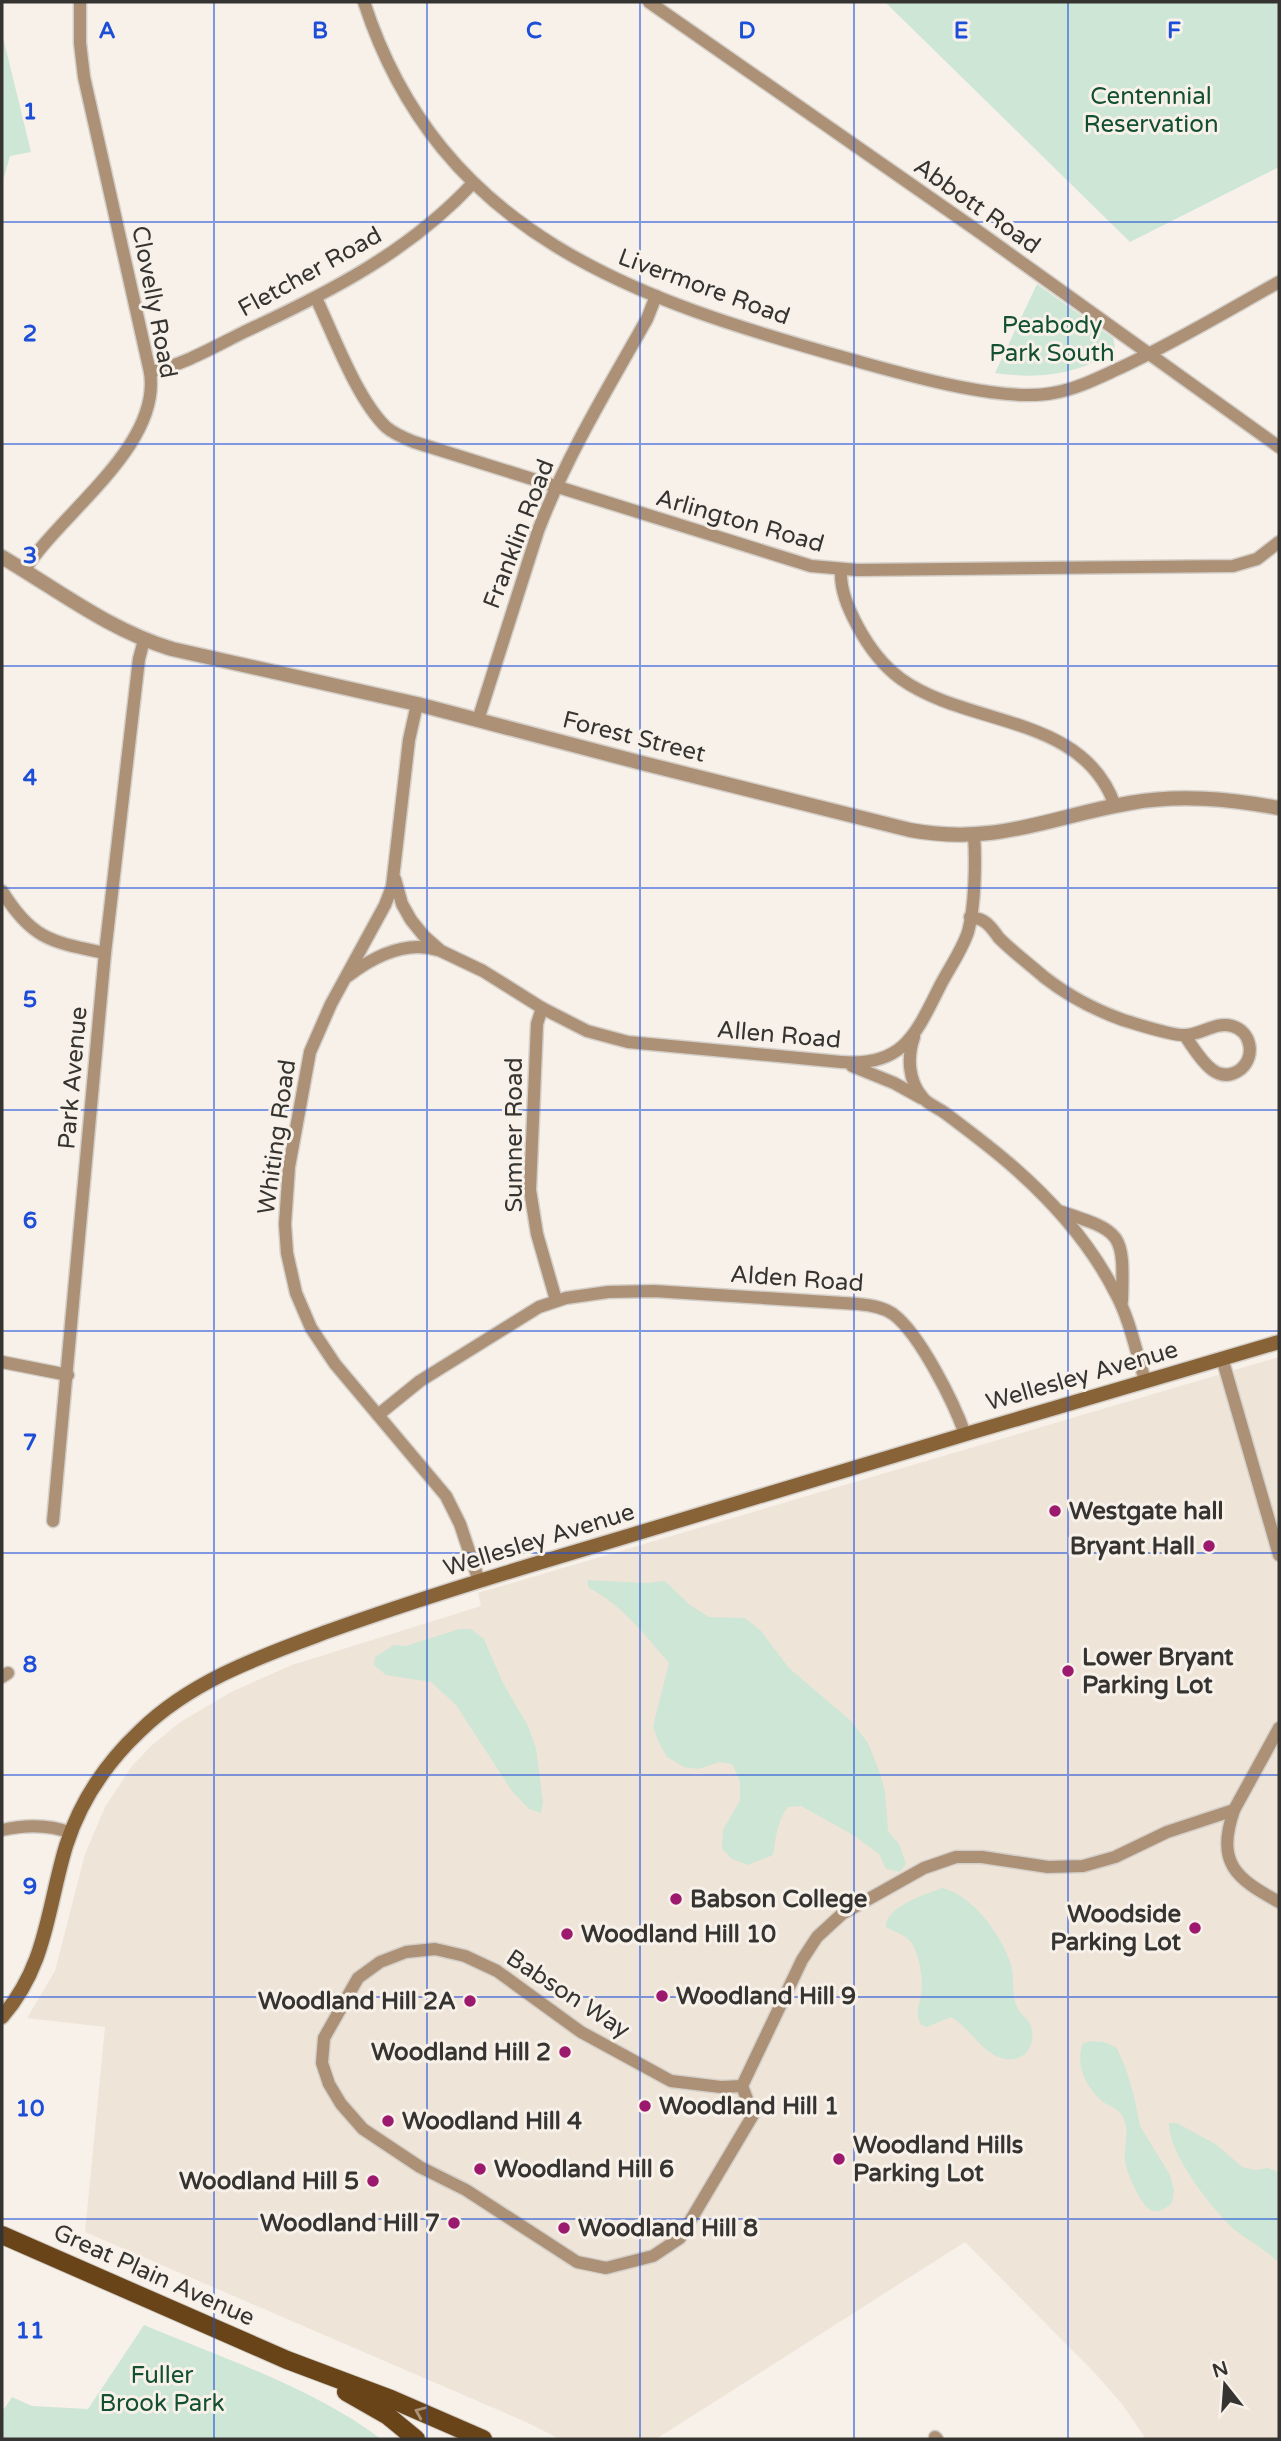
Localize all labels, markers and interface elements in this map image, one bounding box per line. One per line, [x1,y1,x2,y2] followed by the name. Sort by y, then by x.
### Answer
[98,17,116,45] text: A
[312,17,328,45] text: B
[526,17,542,45] text: C
[738,17,756,45] text: D
[954,17,968,45] text: E
[1167,17,1181,45] text: F
[1083,82,1219,139] park label: Centennial Reservation
[23,98,37,126] text: 1
[908,152,1046,260] street label: Abbott Road
[233,221,387,323] street label: Fletcher Road
[125,223,183,381] street label: Clovelly Road
[614,242,794,332] street label: Livermore Road
[989,311,1115,368] park label: Peabody Park South
[23,320,37,348] text: 2
[477,455,561,613] street label: Franklin Road
[653,483,827,559] street label: Arlington Road
[23,542,37,570] text: 3
[560,705,708,769] street label: Forest Street
[23,764,38,792] text: 4
[23,986,37,1014] text: 5
[52,1005,94,1151] street label: Park Avenue
[716,1015,842,1055] street label: Allen Road
[500,1057,529,1213] street label: Sumner Road
[252,1058,302,1216] street label: Whiting Road
[23,1207,37,1235] text: 6
[729,1260,865,1298] street label: Alden Road
[983,1335,1181,1417] street label: Wellesley Avenue
[23,1429,37,1457] text: 7
[440,1497,638,1583] street label: Wellesley Avenue
[1069,1497,1223,1526] place label: Westgate hall
[1047,1503,1063,1519] marker: Westgate hall
[1070,1532,1195,1561] place label: Bryant Hall
[1201,1538,1217,1554] marker: Bryant Hall
[1082,1643,1234,1700] place label: Lower Bryant Parking Lot
[23,1651,37,1679] text: 8
[1060,1663,1076,1679] marker: Lower Bryant Parking Lot
[23,1873,37,1901] text: 9
[690,1885,868,1914] place label: Babson College
[668,1891,684,1907] marker: Babson College
[1050,1900,1182,1957] place label: Woodside Parking Lot
[581,1920,776,1949] place label: Woodland Hill 10
[1187,1920,1203,1936] marker: Woodside Parking Lot
[559,1926,575,1942] marker: Woodland Hill 10
[501,1943,635,2045] street label: Babson Way
[676,1982,856,2011] place label: Woodland Hill 9
[258,1987,456,2016] place label: Woodland Hill 2A
[654,1988,670,2004] marker: Woodland Hill 9
[462,1993,478,2009] marker: Woodland Hill 2A
[371,2038,551,2067] place label: Woodland Hill 2
[557,2044,573,2060] marker: Woodland Hill 2
[659,2092,839,2121] place label: Woodland Hill 1
[16,2095,44,2123] text: 10
[637,2098,653,2114] marker: Woodland Hill 1
[402,2107,582,2136] place label: Woodland Hill 4
[380,2113,396,2129] marker: Woodland Hill 4
[853,2131,1023,2188] place label: Woodland Hills Parking Lot
[831,2151,847,2167] marker: Woodland Hills Parking Lot
[494,2155,674,2184] place label: Woodland Hill 6
[472,2161,488,2177] marker: Woodland Hill 6
[179,2167,359,2196] place label: Woodland Hill 5
[365,2173,381,2189] marker: Woodland Hill 5
[260,2209,440,2238] place label: Woodland Hill 7
[578,2214,758,2243] place label: Woodland Hill 8
[446,2215,462,2231] marker: Woodland Hill 7
[49,2218,259,2332] street label: Great Plain Avenue
[556,2220,572,2236] marker: Woodland Hill 8
[16,2317,44,2345] text: 11
[1190,2350,1260,2420] north arrow
[1210,2357,1231,2382] text: N
[99,2361,225,2418] park label: Fuller Brook Park
[415,2406,427,2420] one-way arrow

